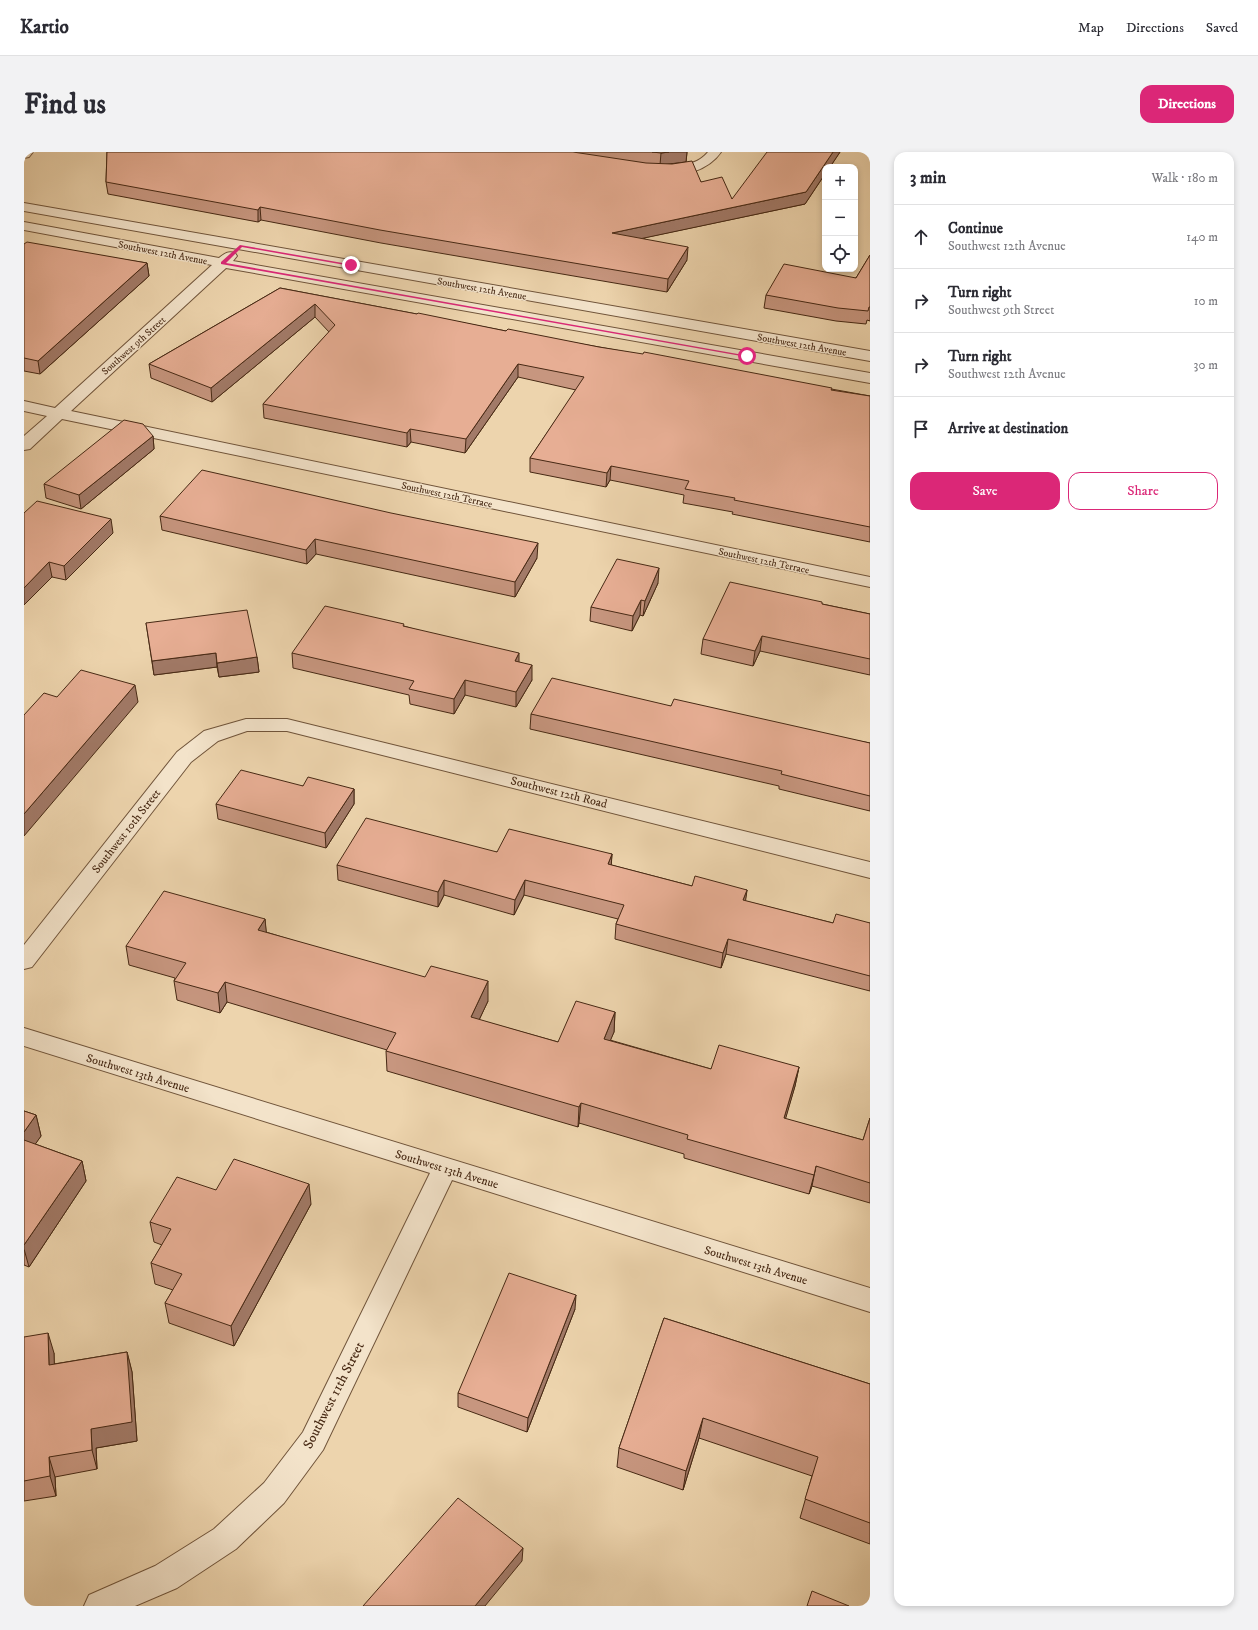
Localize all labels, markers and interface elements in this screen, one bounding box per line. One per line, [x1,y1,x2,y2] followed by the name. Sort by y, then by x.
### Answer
[20,16,69,39] text: Kartio
[1078,19,1104,37] text: Map
[1126,19,1184,37] text: Directions
[1206,19,1238,37] text: Saved
[1140,85,1234,123] button: Directions
[24,87,106,122] text: Find us
[822,164,858,272] map controls
[822,164,858,200] button: +
[910,167,946,189] text: 3 min
[1151,170,1218,186] text: Walk · 180 m
[822,200,858,236] button: −
[948,219,1003,238] text: Continue
[910,226,932,248] icon: ahead
[1186,229,1218,245] text: 140 m
[822,236,858,272] button: locate
[117,238,208,268] street label: Southwest 12th Avenue
[948,238,1066,254] text: Southwest 12th Avenue
[342,256,360,274] route end
[436,275,527,303] street label: Southwest 12th Avenue
[948,283,1011,302] text: Turn right
[910,290,932,312] icon: right
[1194,293,1218,309] text: 10 m
[948,302,1054,318] text: Southwest 9th Street
[99,314,168,378] street label: Southwest 9th Street
[756,331,847,359] street label: Southwest 12th Avenue
[738,347,756,365] route start
[948,347,1011,366] text: Turn right
[910,354,932,376] icon: right
[1194,357,1218,373] text: 30 m
[948,366,1066,382] text: Southwest 12th Avenue
[910,418,932,440] icon: arrive
[948,419,1068,438] text: Arrive at destination
[910,472,1060,510] button: Save
[1068,472,1218,510] button: Share
[400,479,493,510] street label: Southwest 12th Terrace
[717,545,810,576] street label: Southwest 12th Terrace
[509,773,609,812] street label: Southwest 12th Road
[89,786,164,876] street label: Southwest 10th Street
[84,1051,191,1096] street label: Southwest 13th Avenue
[393,1147,500,1192] street label: Southwest 13th Avenue
[702,1243,809,1288] street label: Southwest 13th Avenue
[299,1338,369,1452] street label: Southwest 11th Street

